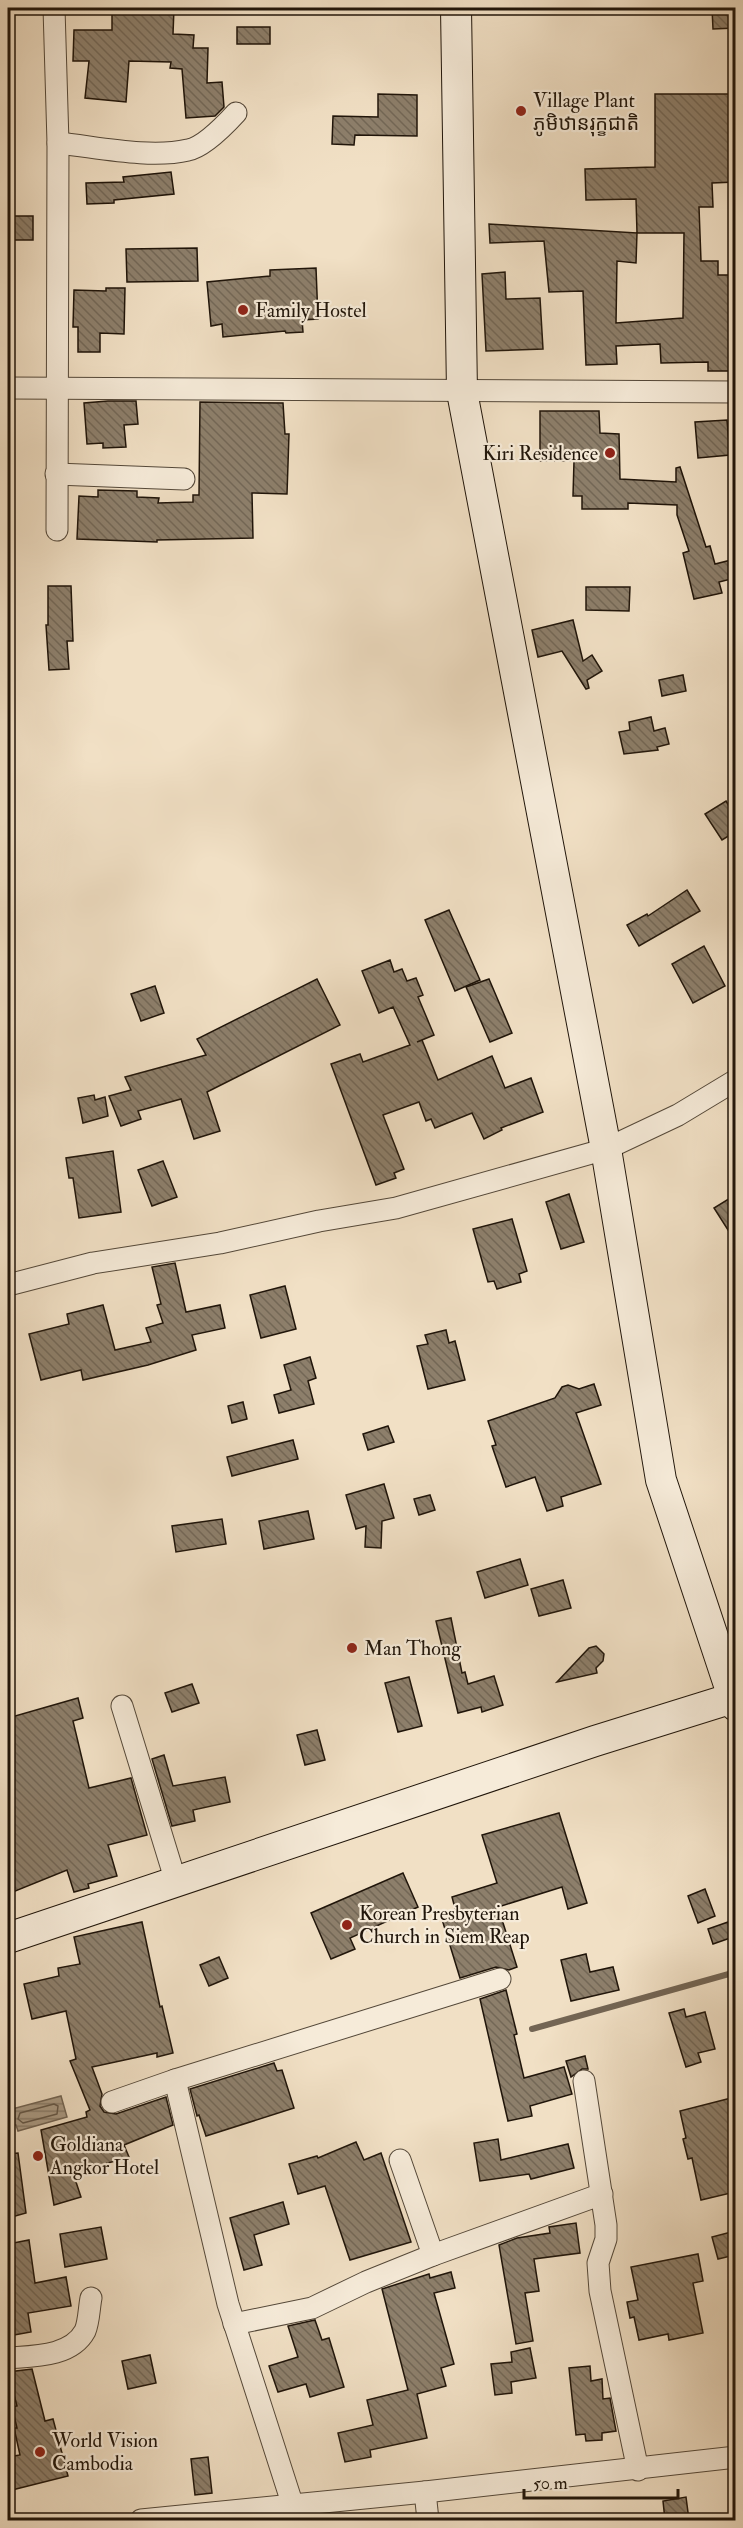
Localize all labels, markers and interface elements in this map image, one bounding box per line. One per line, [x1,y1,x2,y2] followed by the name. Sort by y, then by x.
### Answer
[533,88,639,137] place label: Village Plant ភូមិឋានរុក្ខជាតិ
[514,104,528,118] marker: Village Plant ភូមិឋានរុក្ខជាតិ
[255,298,367,323] place label: Family Hostel
[236,303,250,317] marker: Family Hostel
[482,441,598,466] place label: Kiri Residence
[603,446,617,460] marker: Kiri Residence
[364,1636,462,1661] place label: Man Thong
[345,1641,359,1655] marker: Man Thong
[359,1901,530,1950] place label: Korean Presbyterian Church in Siem Reap
[340,1918,354,1932] marker: Korean Presbyterian Church in Siem Reap
[49,2132,159,2180] place label: Goldiana Angkor Hotel
[31,2149,45,2163] marker: Goldiana Angkor Hotel
[51,2428,158,2476] place label: World Vision Cambodia
[33,2445,47,2459] marker: World Vision Cambodia
[524,2462,678,2500] scale bar
[533,2472,568,2495] text: 50 m

